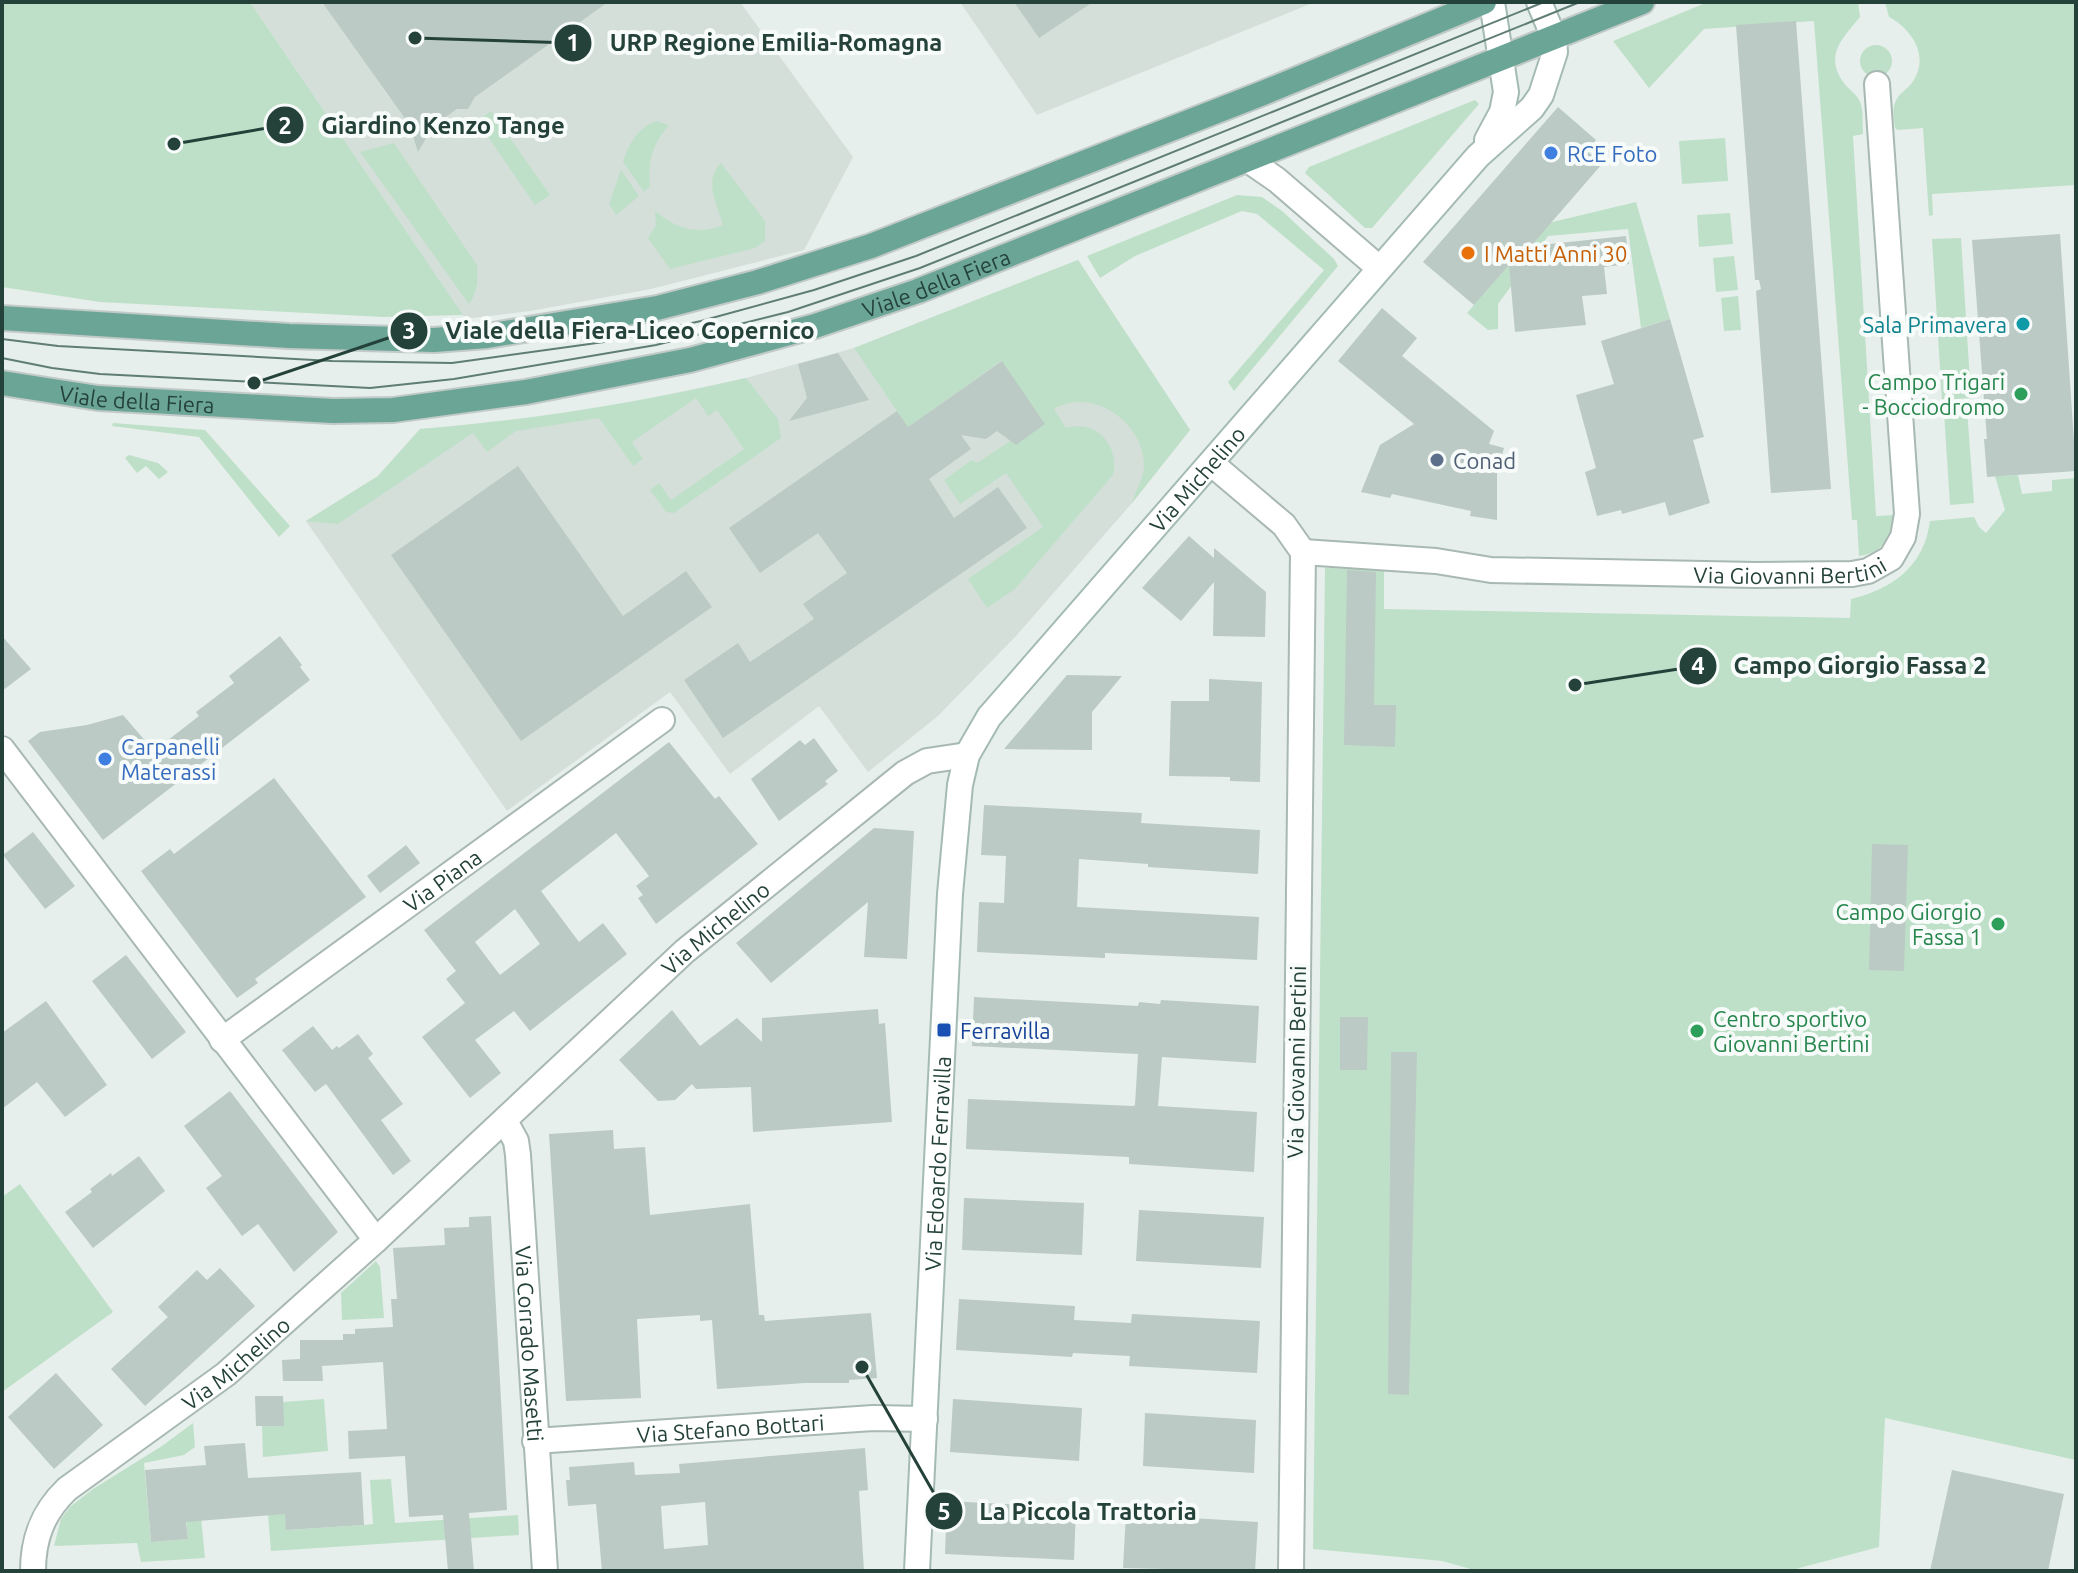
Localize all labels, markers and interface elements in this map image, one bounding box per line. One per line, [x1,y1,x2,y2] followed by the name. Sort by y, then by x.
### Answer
[553,19,958,67] callout: URP Regione Emilia-Romagna
[566,29,580,56] text: 1
[610,29,942,56] text: URP Regione Emilia-Romagna
[265,101,581,149] callout: Giardino Kenzo Tange
[278,112,292,139] text: 2
[321,112,565,139] text: Giardino Kenzo Tange
[1567,141,1657,166] place label: RCE Foto
[1542,144,1560,162] marker: RCE Foto
[1484,241,1627,266] place label: I Matti Anni 30
[859,243,1014,322] street label: Viale della Fiera
[1459,244,1477,262] marker: I Matti Anni 30
[389,307,831,355] callout: Viale della Fiera-Liceo Copernico
[1862,312,2007,337] place label: Sala Primavera
[2014,315,2032,333] marker: Sala Primavera
[402,317,416,344] text: 3
[445,317,815,344] text: Viale della Fiera-Liceo Copernico
[1862,369,2005,419] place label: Campo Trigari - Bocciodromo
[57,380,215,417] street label: Viale della Fiera
[2012,385,2030,403] marker: Campo Trigari - Bocciodromo
[1144,421,1250,537] street label: Via Michelino
[1453,448,1516,473] place label: Conad
[1428,451,1446,469] marker: Conad
[1693,551,1890,588] street label: Via Giovanni Bertini
[1678,642,2003,690] callout: Campo Giorgio Fassa 2
[1691,652,1705,679] text: 4
[1734,652,1986,679] text: Campo Giorgio Fassa 2
[121,734,220,784] place label: Carpanelli Materassi
[96,750,114,768] marker: Carpanelli Materassi
[398,843,486,917] street label: Via Piana
[656,876,774,979] street label: Via Michelino
[1835,899,1982,949] place label: Campo Giorgio Fassa 1
[1989,915,2007,933] marker: Campo Giorgio Fassa 1
[1282,965,1310,1159] street label: Via Giovanni Bertini
[1713,1006,1870,1056] place label: Centro sportivo Giovanni Bertini
[960,1018,1051,1043] place label: Ferravilla
[935,1021,953,1039] marker: Ferravilla
[1688,1022,1706,1040] marker: Centro sportivo Giovanni Bertini
[919,1055,955,1272] street label: Via Edoardo Ferravilla
[511,1245,549,1442] street label: Via Corrado Masetti
[177,1311,294,1415] street label: Via Michelino
[636,1409,825,1447] street label: Via Stefano Bottari
[924,1487,1213,1535] callout: La Piccola Trattoria
[937,1498,951,1525] text: 5
[979,1498,1197,1525] text: La Piccola Trattoria

